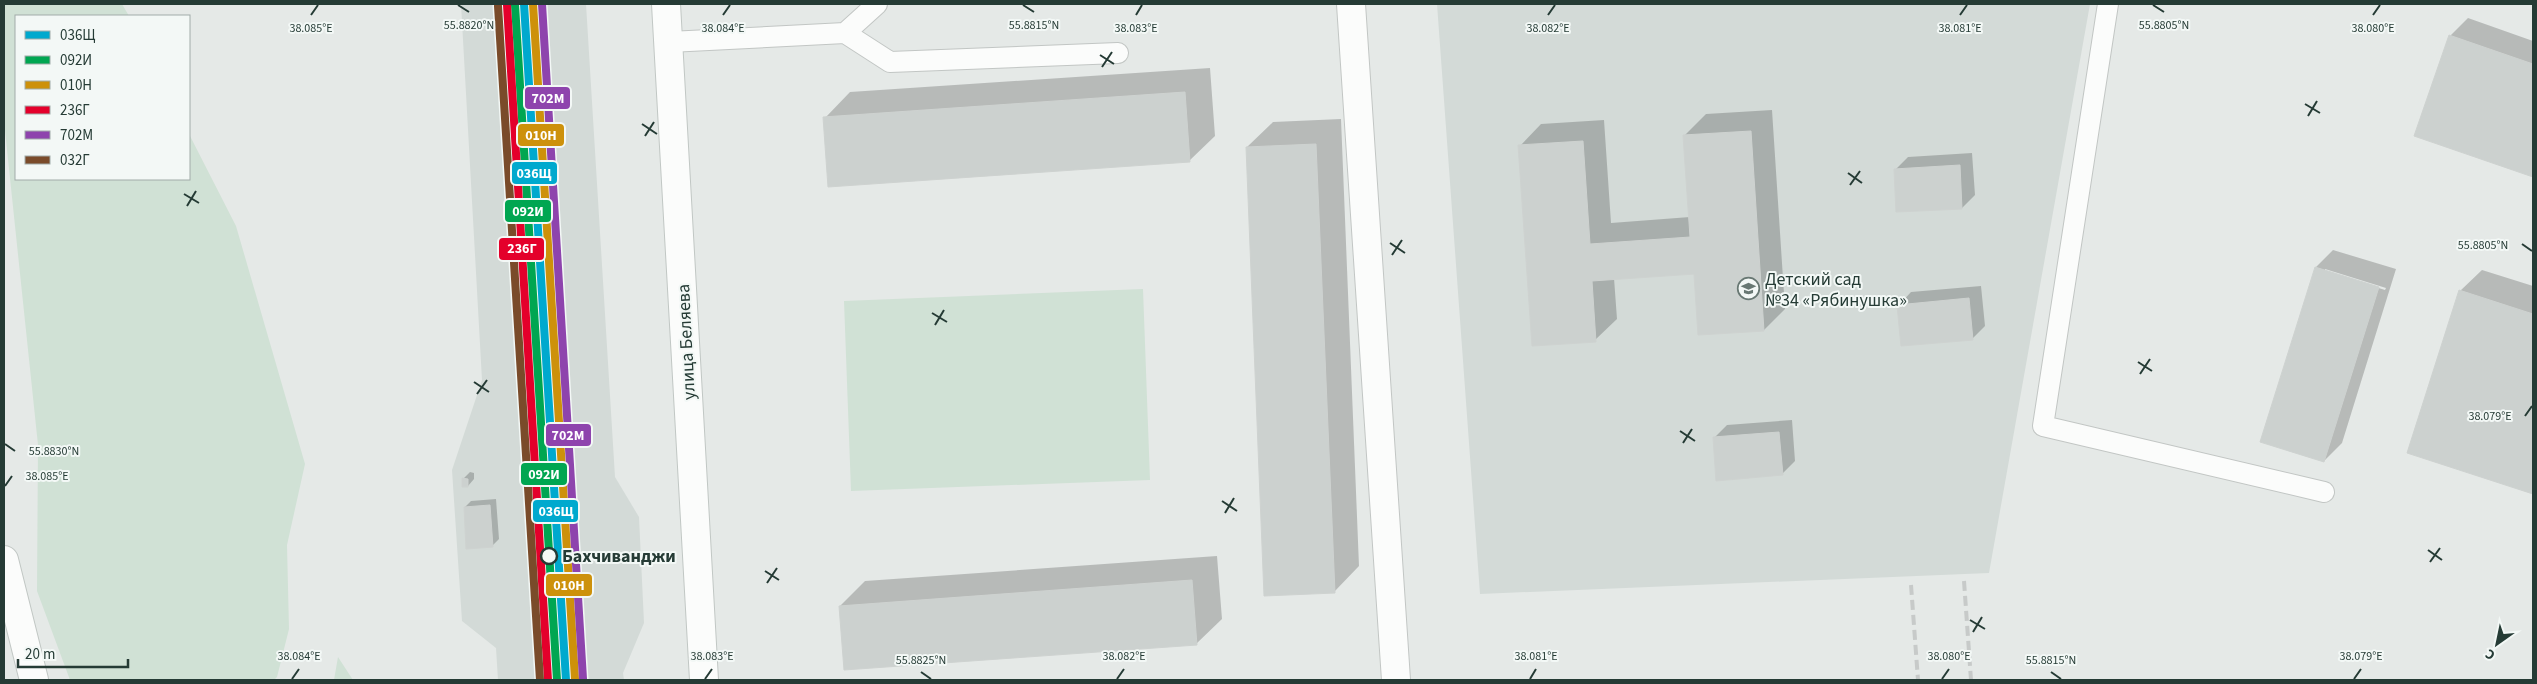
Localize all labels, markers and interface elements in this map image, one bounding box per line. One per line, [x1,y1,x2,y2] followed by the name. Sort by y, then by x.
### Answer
[15,15,190,180] legend
[444,17,494,34] text: 55.8820°N
[1009,17,1059,34] text: 55.8815°N
[2139,17,2189,34] text: 55.8805°N
[289,20,333,37] text: 38.085°E
[701,20,745,37] text: 38.084°E
[1114,20,1158,37] text: 38.083°E
[1526,20,1570,37] text: 38.082°E
[1938,20,1982,37] text: 38.081°E
[2351,20,2395,37] text: 38.080°E
[60,25,96,46] text: 036Щ
[60,50,92,71] text: 092И
[60,75,92,96] text: 010Н
[524,86,571,110] line badge: 702М
[532,89,564,109] text: 702М
[60,100,90,121] text: 236Г
[517,123,565,147] line badge: 010Н
[60,125,93,146] text: 702М
[525,126,557,146] text: 010Н
[60,150,90,171] text: 032Г
[511,161,558,185] line badge: 036Щ
[516,164,552,184] text: 036Щ
[504,199,552,223] line badge: 092И
[512,202,544,222] text: 092И
[498,237,545,261] line badge: 236Г
[2458,237,2508,254] text: 55.8805°N
[507,239,537,259] text: 236Г
[1765,267,1907,313] place label: Детский сад №34 «Рябинушка»
[1737,277,1761,301] school or university icon: Детский сад №34 «Рябинушка»
[671,283,702,401] street label: улица Беляева
[2468,408,2512,425] text: 38.079°E
[545,423,592,447] line badge: 702М
[552,426,584,446] text: 702М
[29,443,79,460] text: 55.8830°N
[520,462,568,486] line badge: 092И
[528,465,560,485] text: 092И
[25,468,69,485] text: 38.085°E
[532,499,579,523] line badge: 036Щ
[538,502,574,522] text: 036Щ
[562,544,676,569] place label: Бахчиванджи
[540,547,558,565] marker: Бахчиванджи
[545,573,593,597] line badge: 010Н
[553,576,585,596] text: 010Н
[2472,619,2522,669] north arrow
[18,636,128,668] scale bar
[2482,643,2499,665] text: С
[25,644,55,665] text: 20 m
[277,648,321,665] text: 38.084°E
[690,648,734,665] text: 38.083°E
[1102,648,1146,665] text: 38.082°E
[1514,648,1558,665] text: 38.081°E
[1927,648,1971,665] text: 38.080°E
[2339,648,2383,665] text: 38.079°E
[896,652,946,669] text: 55.8825°N
[2026,652,2076,669] text: 55.8815°N

